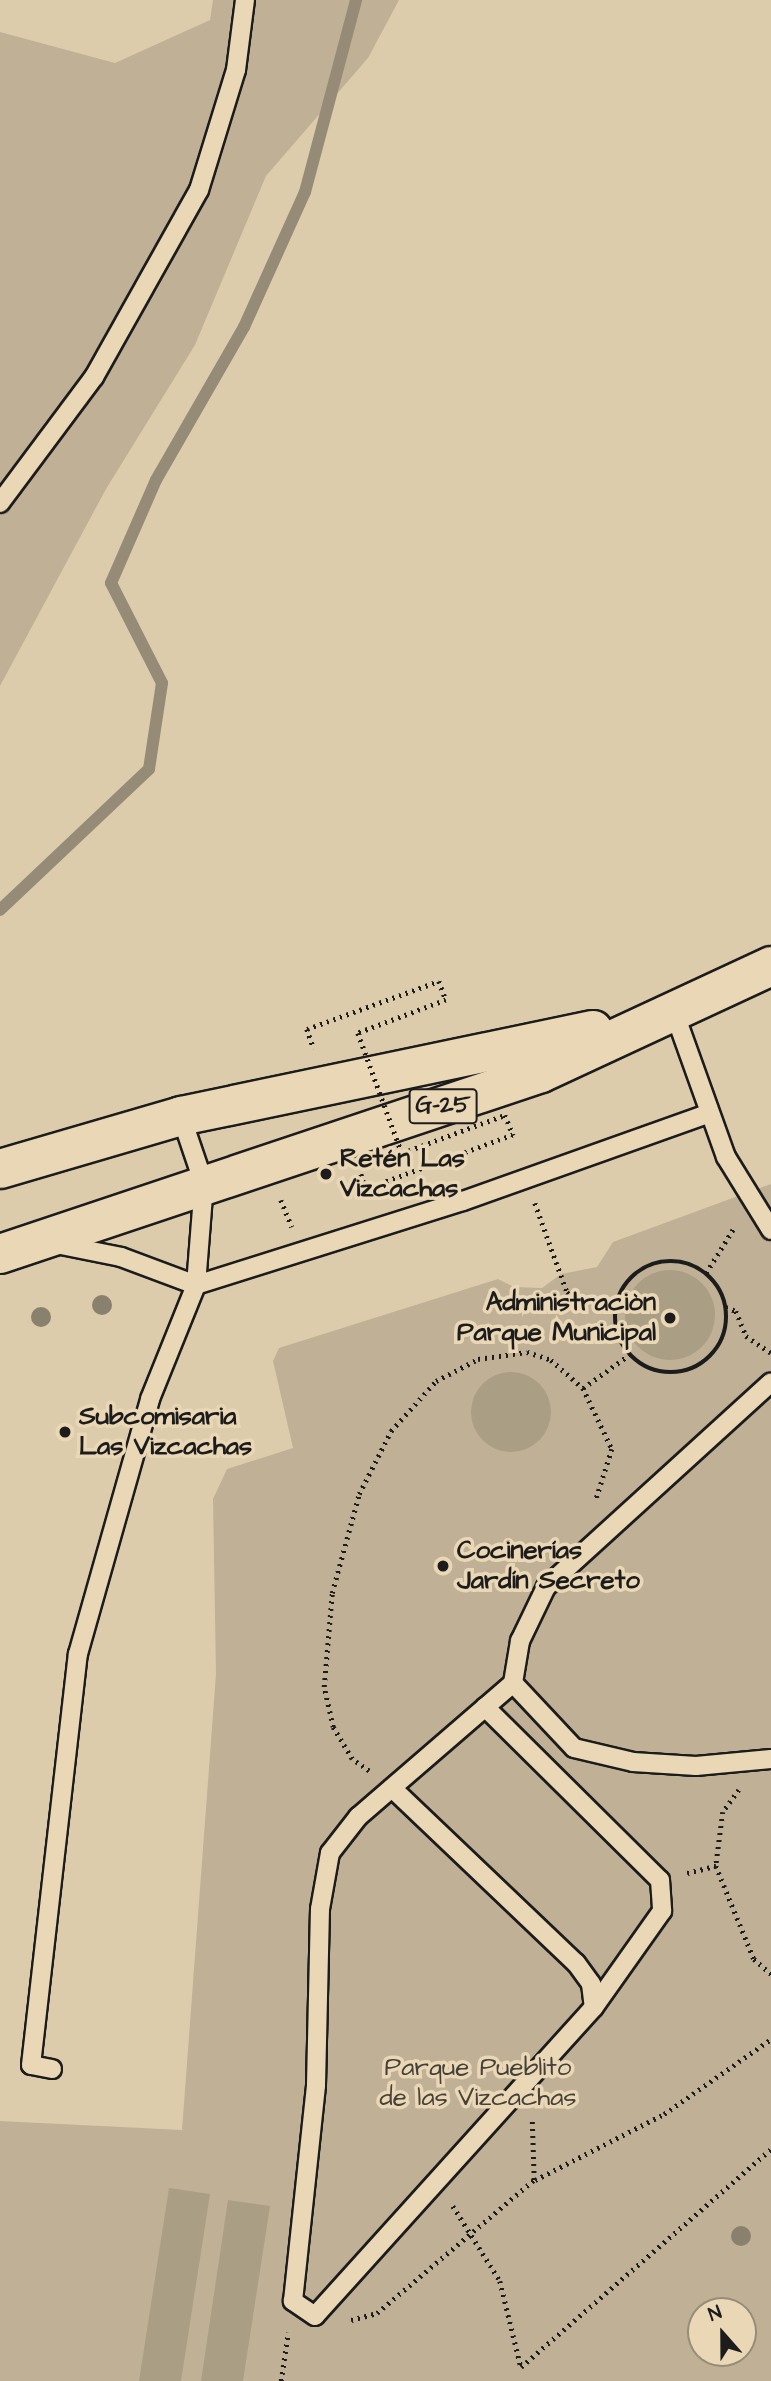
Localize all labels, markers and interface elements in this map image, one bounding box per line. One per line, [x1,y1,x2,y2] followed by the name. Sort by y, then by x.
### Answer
[408,1086,478,1126] road number: G-25
[340,1143,465,1204] place label: Retén Las Vizcachas
[318,1166,334,1182] marker: Retén Las Vizcachas
[457,1287,656,1348] place label: Administraciòn Parque Municipal
[662,1310,678,1326] marker: Administraciòn Parque Municipal
[79,1401,252,1462] place label: Subcomisaria Las Vizcachas
[57,1424,73,1440] marker: Subcomisaria Las Vizcachas
[457,1535,640,1596] place label: Cocinerías Jardín Secreto
[435,1558,451,1574] marker: Cocinerías Jardín Secreto
[380,2052,576,2114] park label: Parque Pueblito de las Vizcachas
[687,2297,757,2367] north arrow
[705,2299,725,2329] text: N

